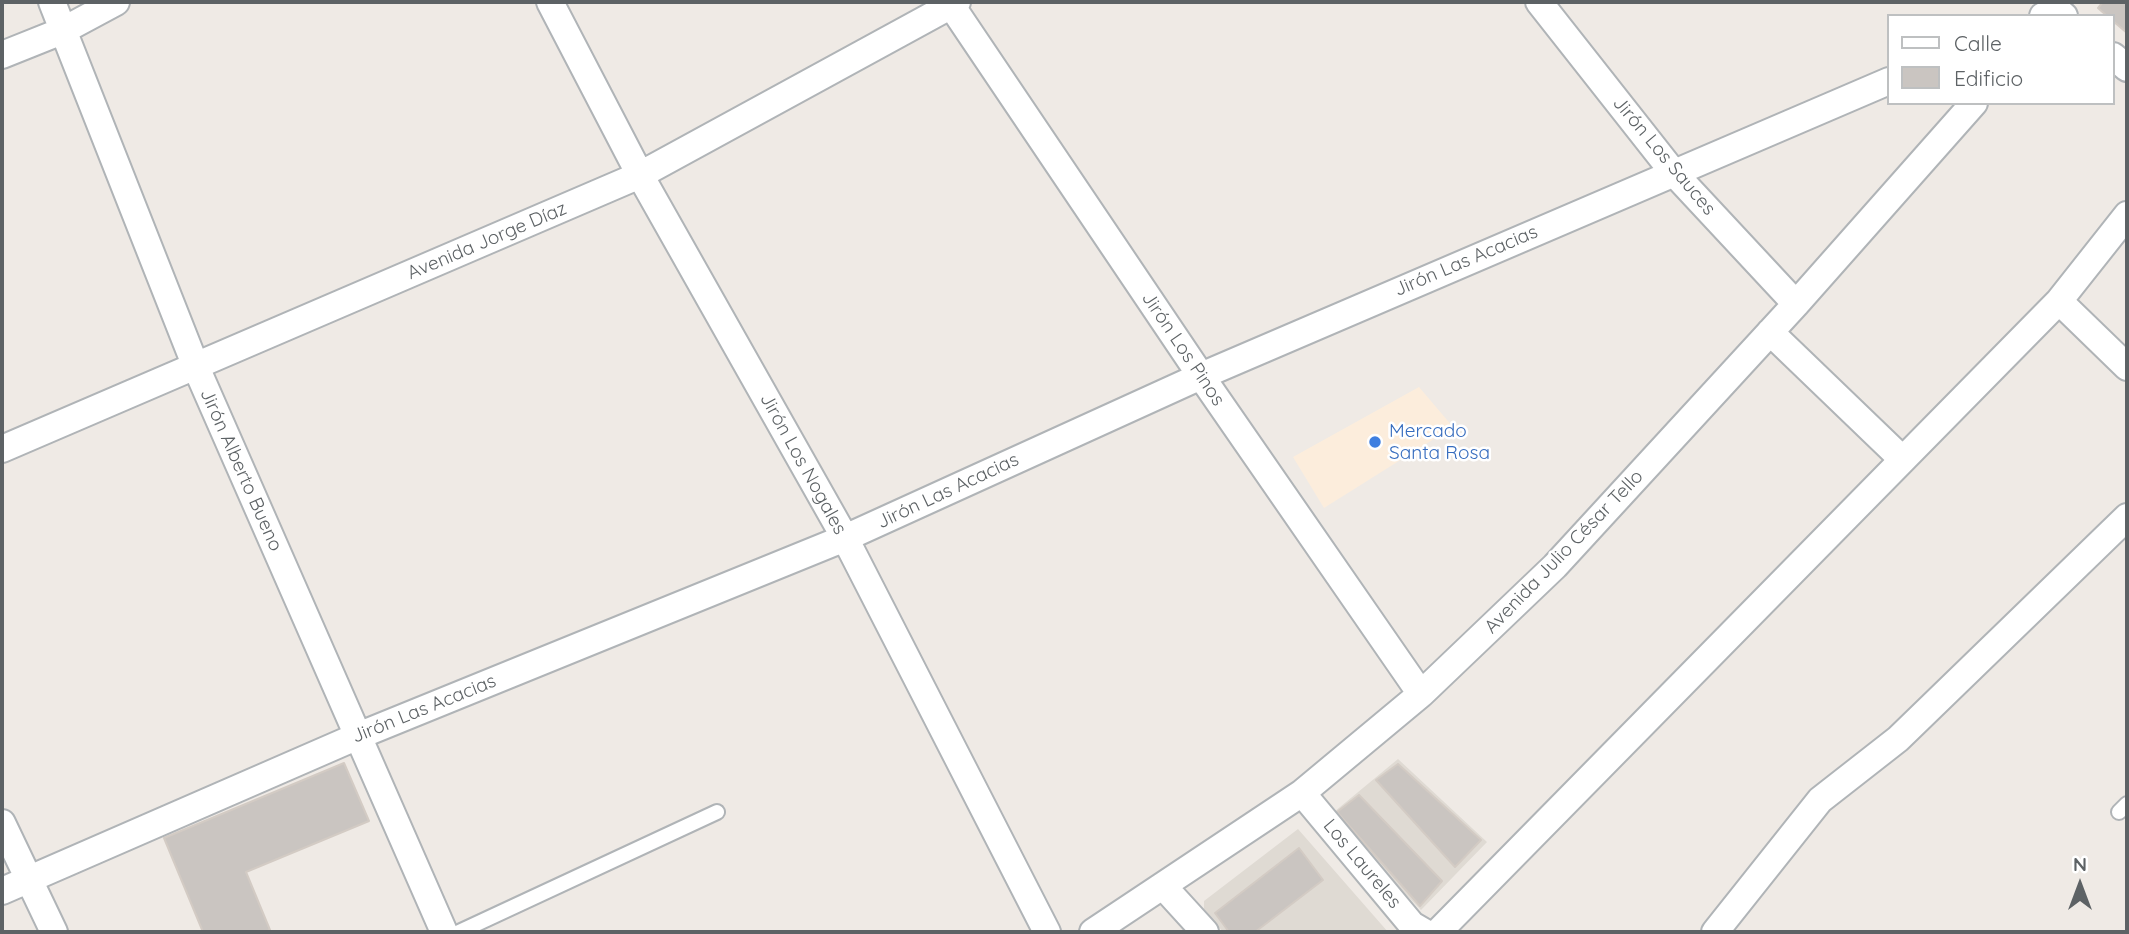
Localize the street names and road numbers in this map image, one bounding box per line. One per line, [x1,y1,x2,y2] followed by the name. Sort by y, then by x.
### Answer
[1608,92,1720,220] street label: Jirón Los Sauces
[404,197,570,285] street label: Avenida Jorge Díaz
[1391,220,1541,302] street label: Jirón Las Acacias
[1137,288,1229,410] street label: Jirón Los Pinos
[195,385,287,555] street label: Jirón Alberto Bueno
[755,389,851,539] street label: Jirón Los Nogales
[874,448,1022,534] street label: Jirón Las Acacias
[1480,465,1648,639] street label: Avenida Julio César Tello
[349,670,499,748] street label: Jirón Las Acacias
[1318,815,1406,913] street label: Los Laureles

